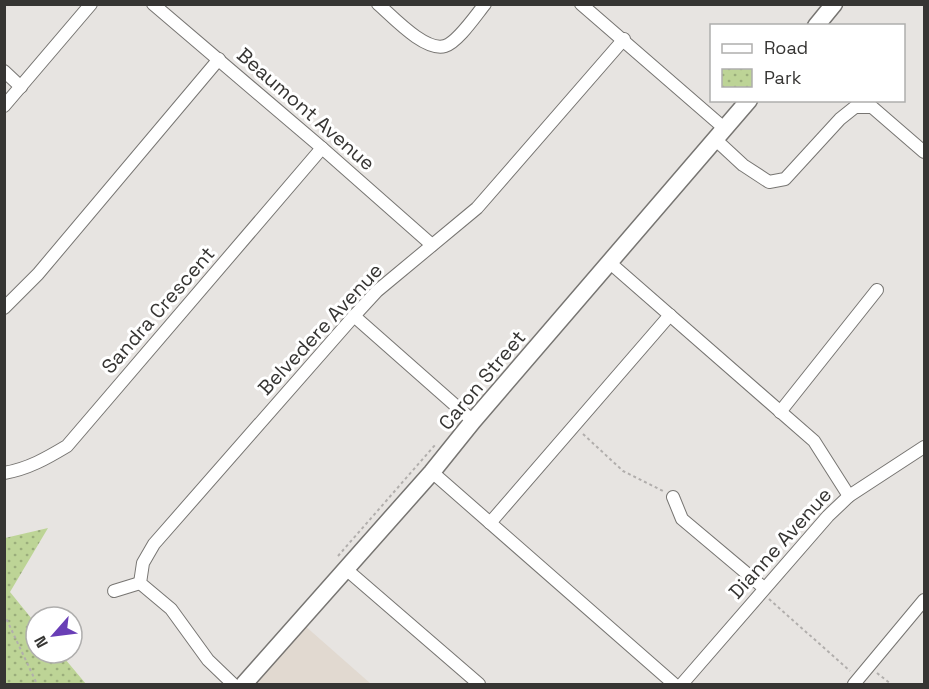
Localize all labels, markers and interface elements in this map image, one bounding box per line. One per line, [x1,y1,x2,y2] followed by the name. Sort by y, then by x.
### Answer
[710,24,905,102] legend
[764,36,808,59] text: Road
[232,42,380,176] street label: Beaumont Avenue
[764,66,802,89] text: Park
[96,241,220,379] street label: Sandra Crescent
[252,257,388,401] street label: Belvedere Avenue
[433,325,531,435] street label: Caron Street
[723,482,837,604] street label: Dianne Avenue
[24,605,84,665] north arrow
[29,632,53,651] text: N

